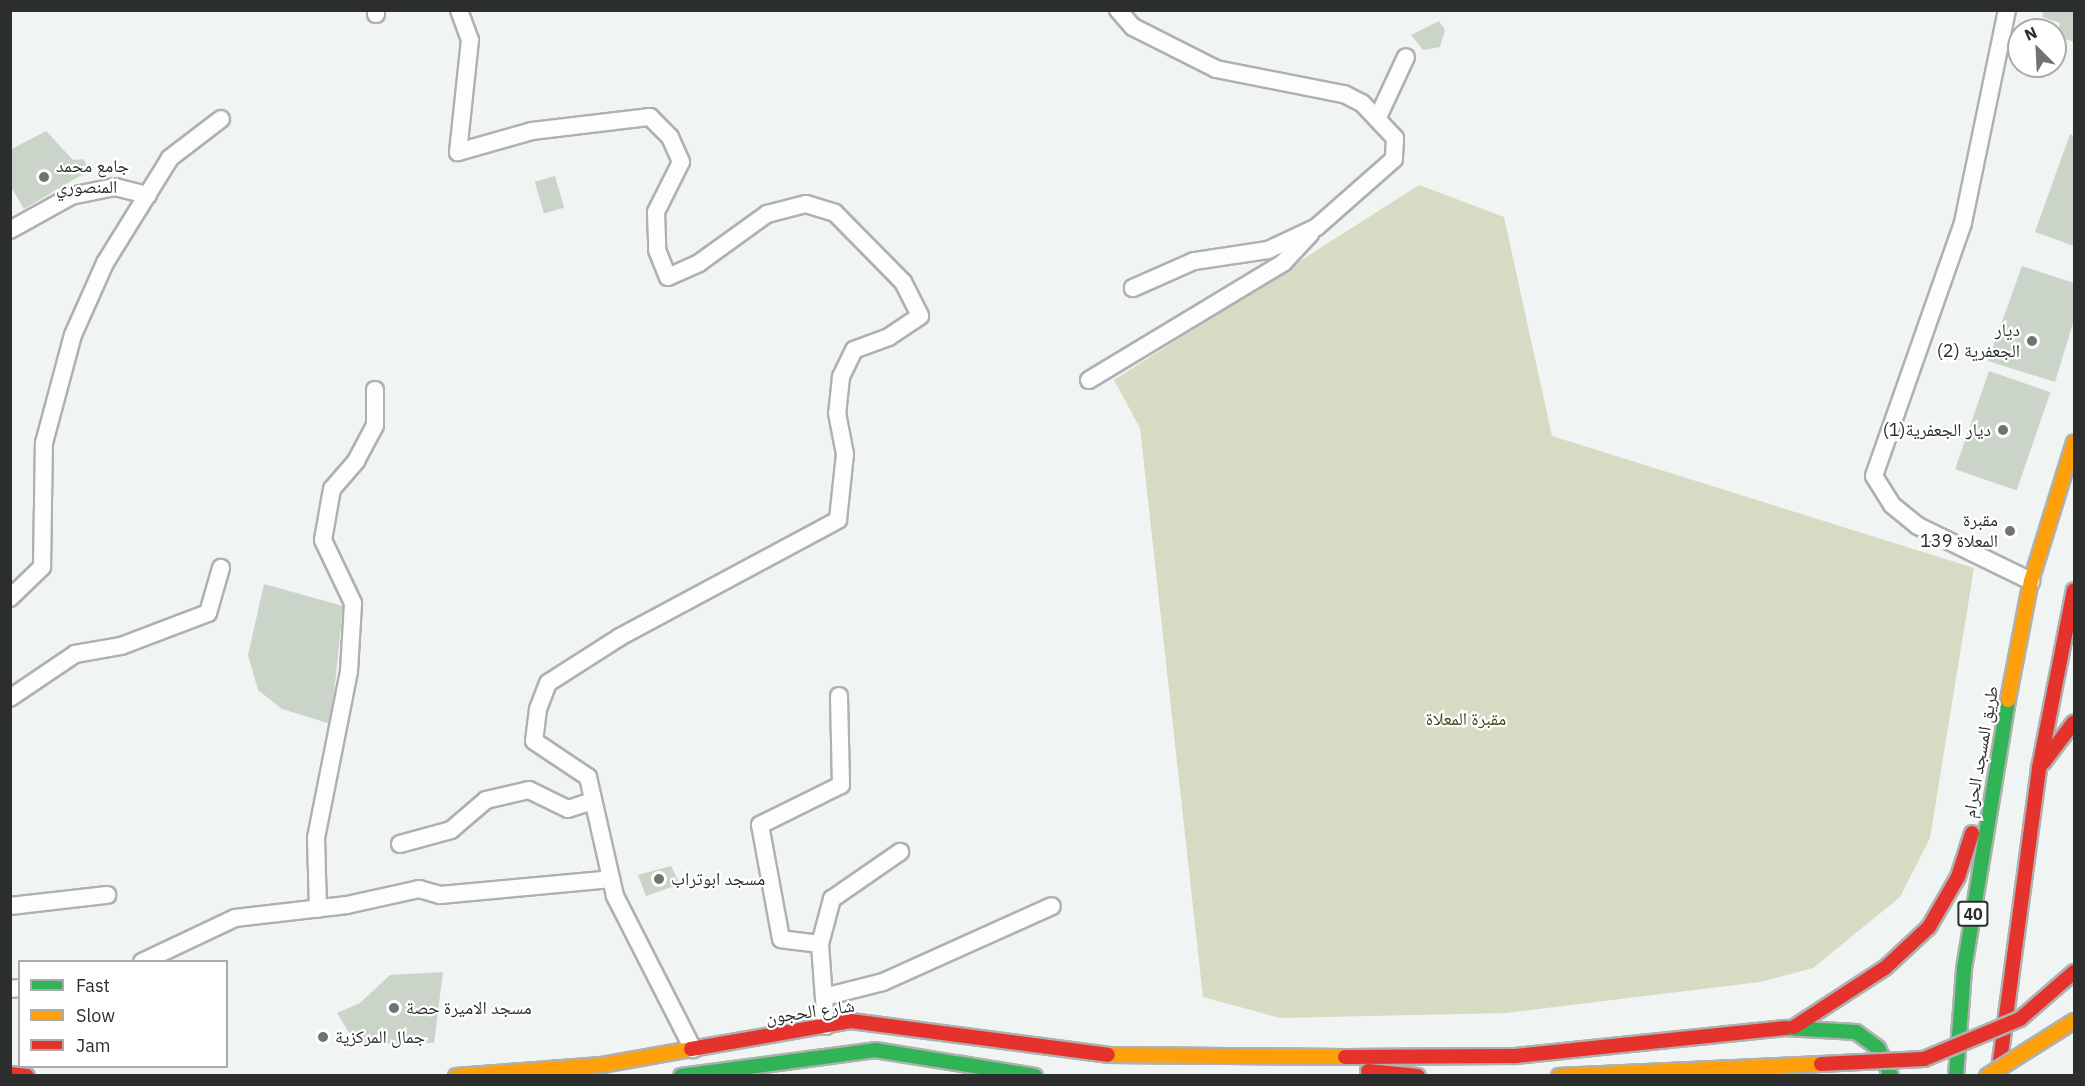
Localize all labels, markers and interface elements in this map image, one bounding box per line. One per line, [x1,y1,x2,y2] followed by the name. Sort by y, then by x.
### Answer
[2007,18,2067,78] north arrow
[2021,22,2040,45] text: N
[56,156,129,198] place label: جامع محمد المنصوري
[37,170,51,184] marker: جامع محمد المنصوري
[1937,320,2020,362] place label: ديار الجعفرية (2)
[2025,334,2039,348] marker: ديار الجعفرية (2)
[1883,419,1991,441] place label: ديار الجعفرية(1)
[1996,423,2010,437] marker: ديار الجعفرية(1)
[1920,510,1998,552] place label: مقبرة المعلاة 139
[2003,524,2017,538] marker: مقبرة المعلاة 139
[1959,684,2003,820] street label: طريق المسجد الحرام
[1426,708,1506,730] park label: مقبرة المعلاة
[671,868,765,890] place label: مسجد ابوتراب
[652,872,666,886] marker: مسجد ابوتراب
[1956,901,1990,927] road number: 40
[18,960,228,1068] legend
[76,974,110,997] text: Fast
[764,995,856,1029] street label: شارع الحجون
[406,997,532,1019] place label: مسجد الاميرة حصة
[387,1001,401,1015] marker: مسجد الاميرة حصة
[76,1004,115,1027] text: Slow
[335,1026,425,1048] place label: جمال المركزية
[316,1030,330,1044] marker: جمال المركزية
[76,1034,111,1057] text: Jam

